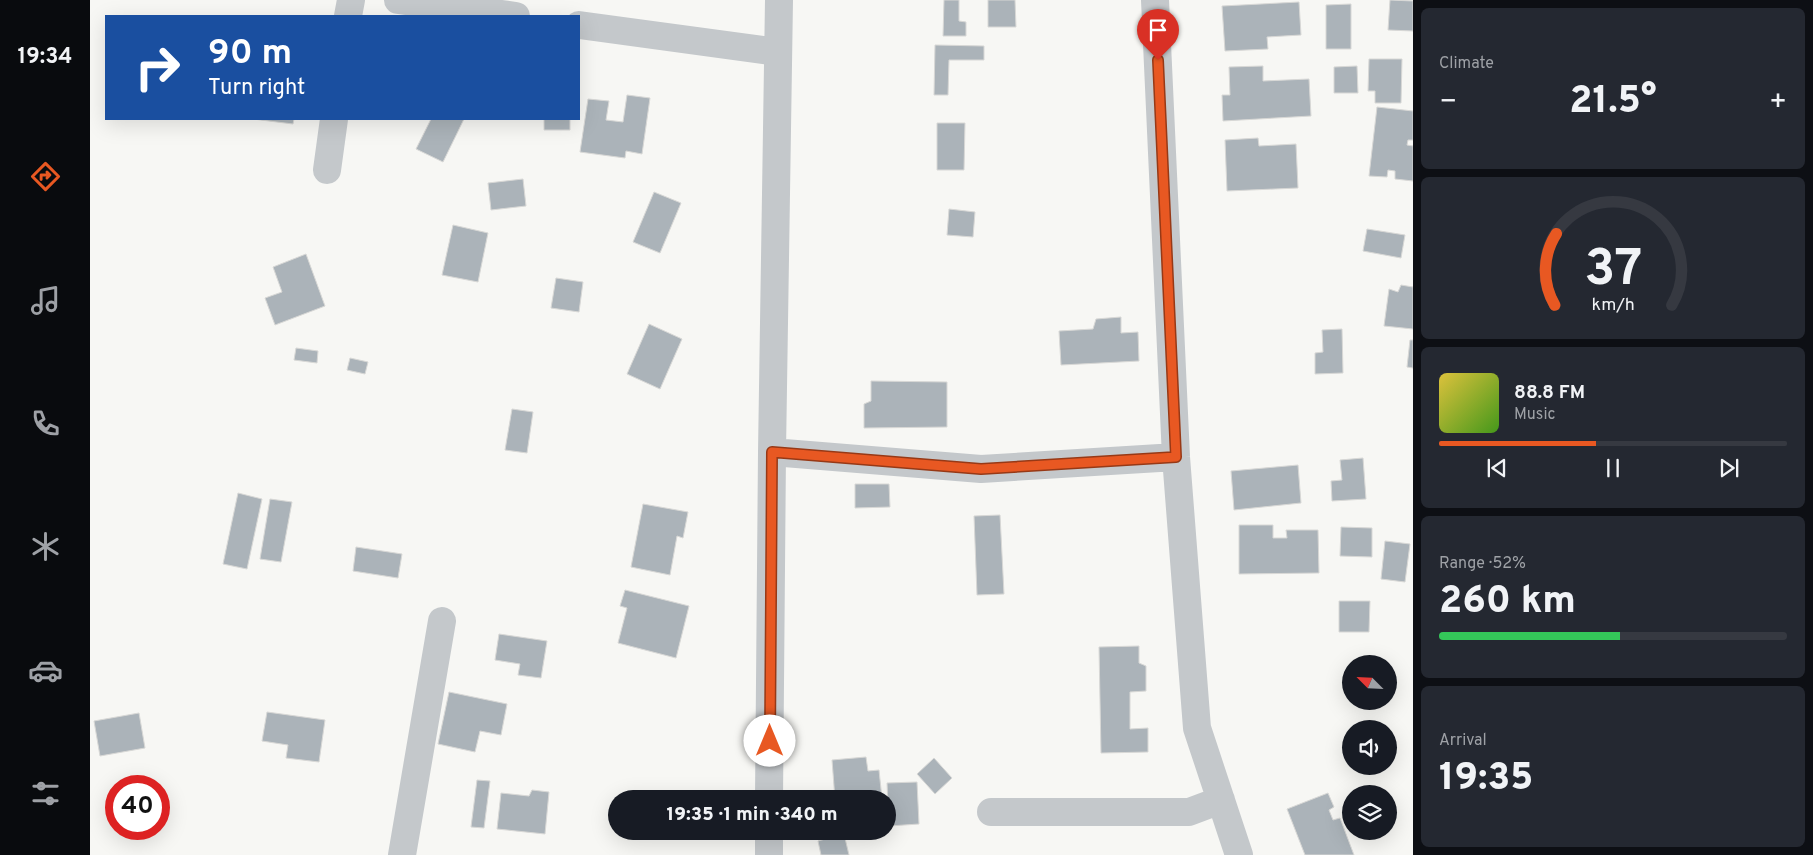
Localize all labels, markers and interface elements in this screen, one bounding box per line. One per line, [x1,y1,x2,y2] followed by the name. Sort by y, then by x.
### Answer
[1137,9,1179,60] pin
[1144,16,1172,44] icon: arrive
[208,32,292,76] text: 90 m
[125,35,190,100] icon: right
[18,44,73,71] text: 19:34
[1439,54,1494,74] text: Climate
[208,75,305,102] text: Turn right
[1569,78,1657,127] text: 21.5°
[1439,85,1457,121] text: −
[1769,85,1787,121] text: +
[28,159,63,194] icon: directions
[1584,238,1642,304] text: 37
[28,283,63,318] icon: music
[1591,294,1635,317] text: km/h
[1514,381,1585,405] text: 88.8 FM
[1514,405,1555,425] text: Music
[28,406,63,441] icon: phone
[1483,454,1511,482] icon: previous
[1599,454,1627,482] icon: pause
[1715,454,1743,482] icon: next
[28,529,63,564] icon: climate
[1439,554,1526,574] text: Range · 52%
[1439,578,1576,627] text: 260 km
[28,653,63,688] icon: car
[1342,655,1398,710] north arrow
[1342,655,1397,840] map controls
[743,714,795,766] position arrow
[1342,720,1397,775] button: sound
[1439,731,1487,751] text: Arrival
[1439,755,1533,804] text: 19:35
[105,775,170,840] speed limit sign: 40
[28,776,63,811] icon: filters
[1342,785,1397,840] button: layers
[666,803,838,827] text: 19:35 · 1 min · 340 m

